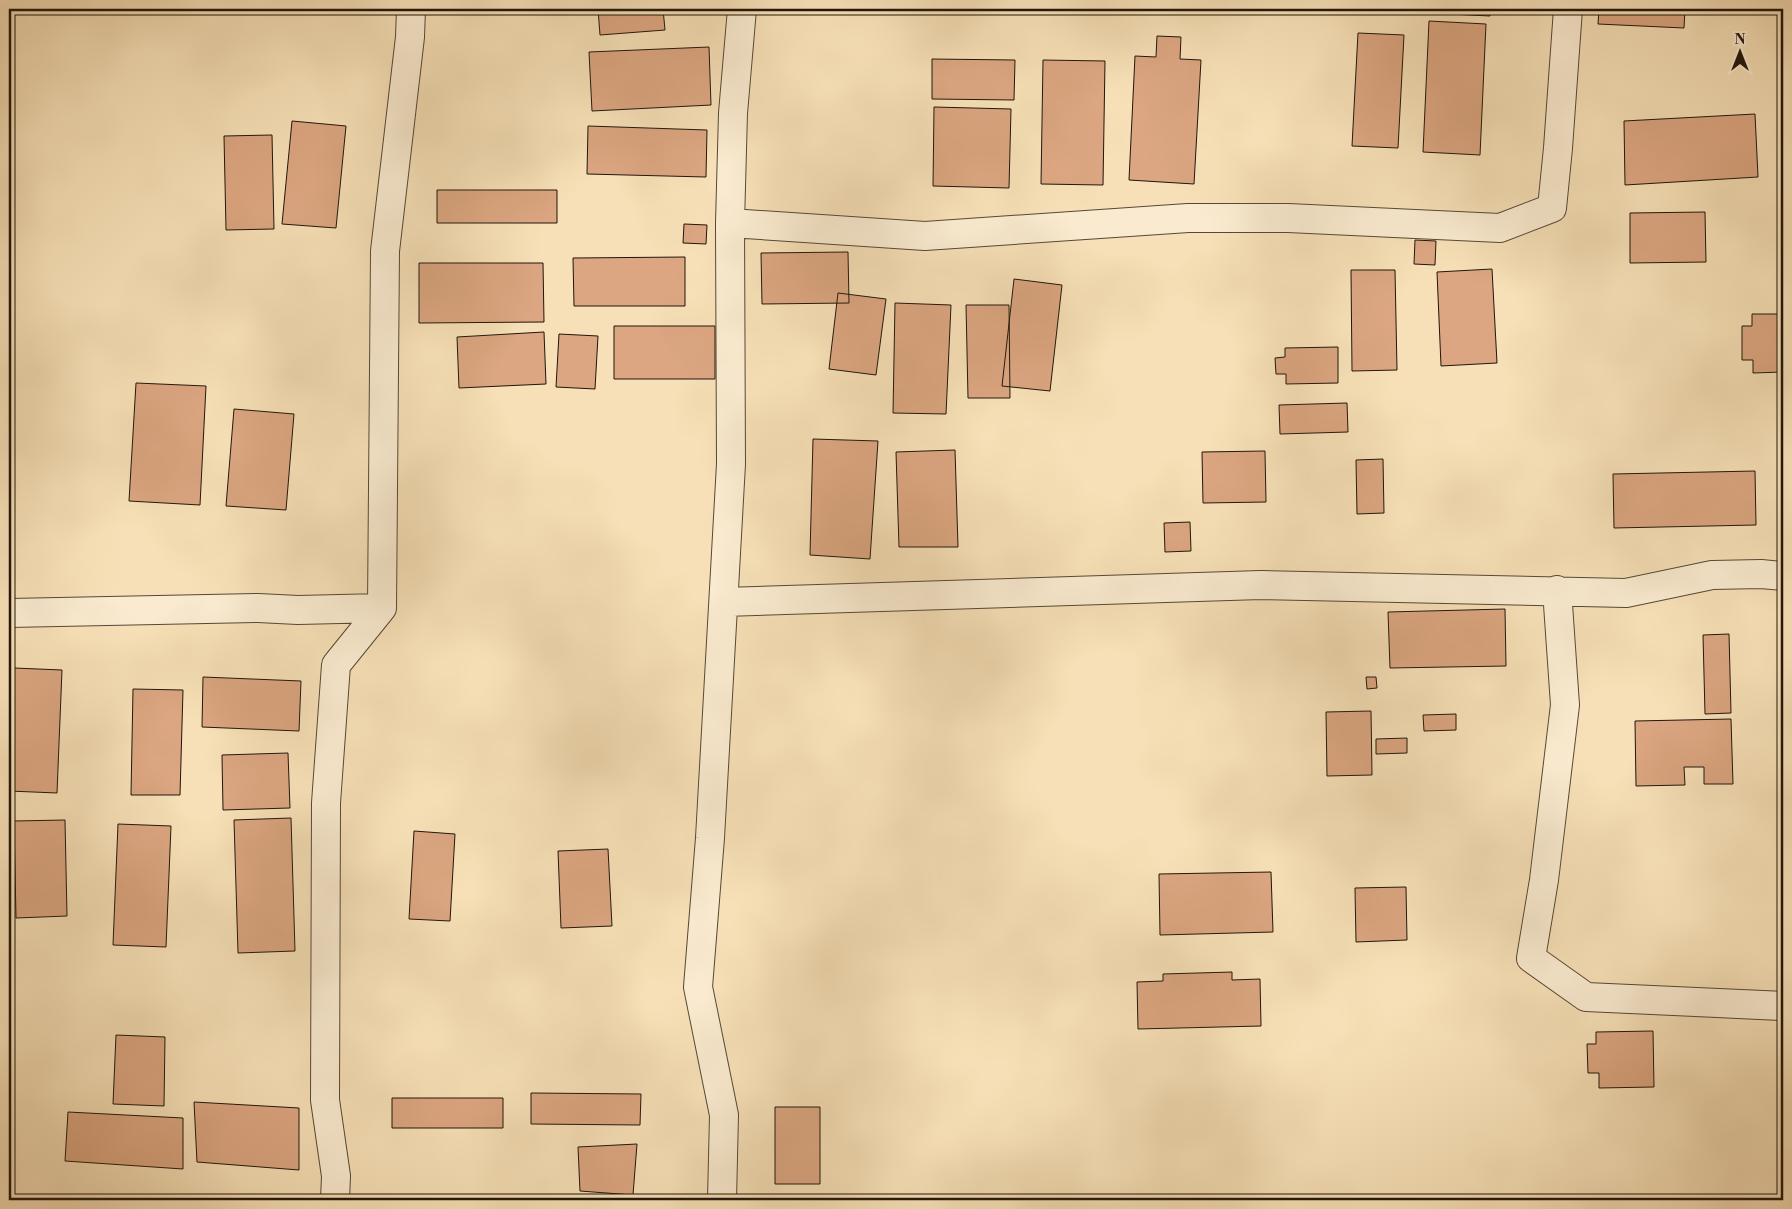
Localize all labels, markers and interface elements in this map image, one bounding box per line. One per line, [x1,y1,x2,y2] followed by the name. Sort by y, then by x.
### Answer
[1714,28,1764,78] north arrow
[1734,31,1746,49] text: N

